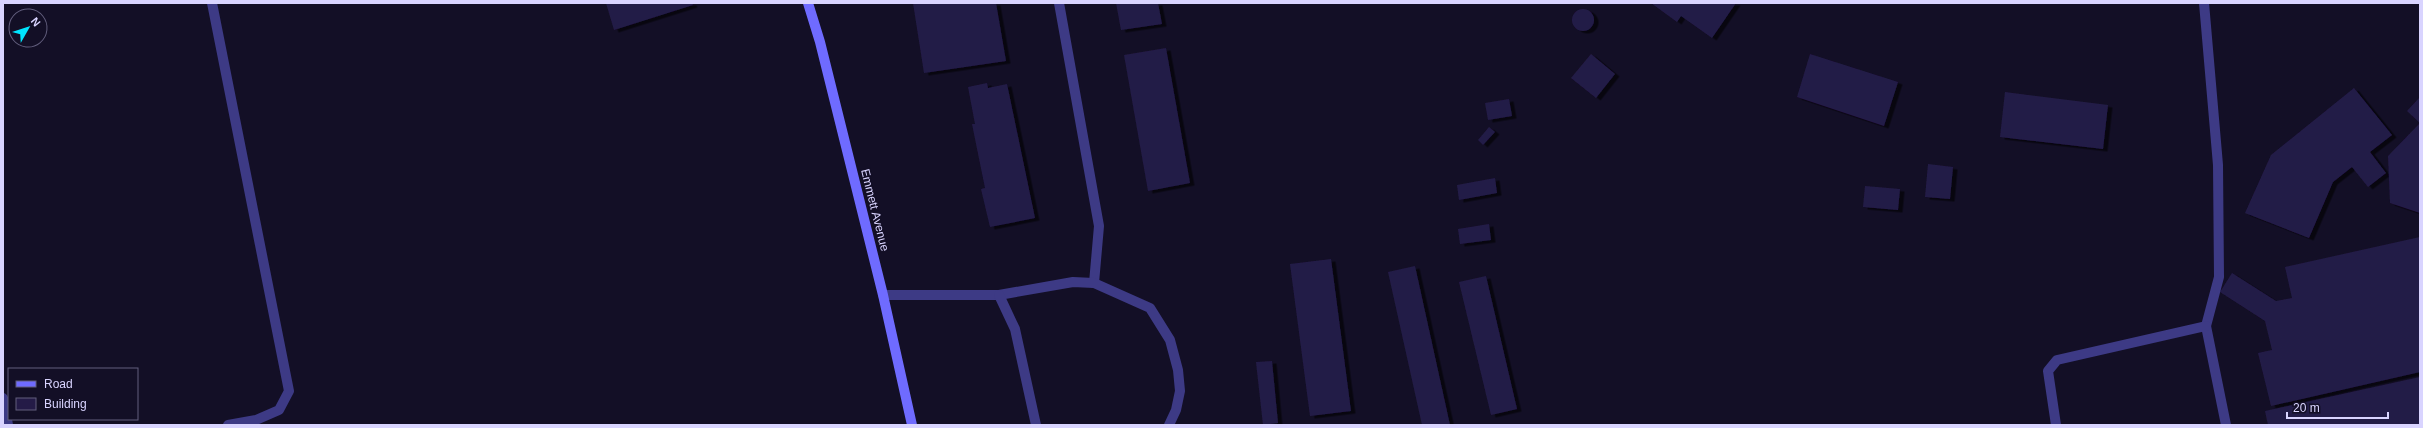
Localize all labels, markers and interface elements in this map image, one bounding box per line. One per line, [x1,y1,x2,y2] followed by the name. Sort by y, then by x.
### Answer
[8,8,48,48] north arrow
[29,15,43,29] text: N
[858,167,892,253] street label: Emmett Avenue
[8,368,138,420] legend
[44,377,73,391] text: Road
[2287,394,2388,420] scale bar
[44,397,87,411] text: Building
[2293,401,2320,415] text: 20 m

